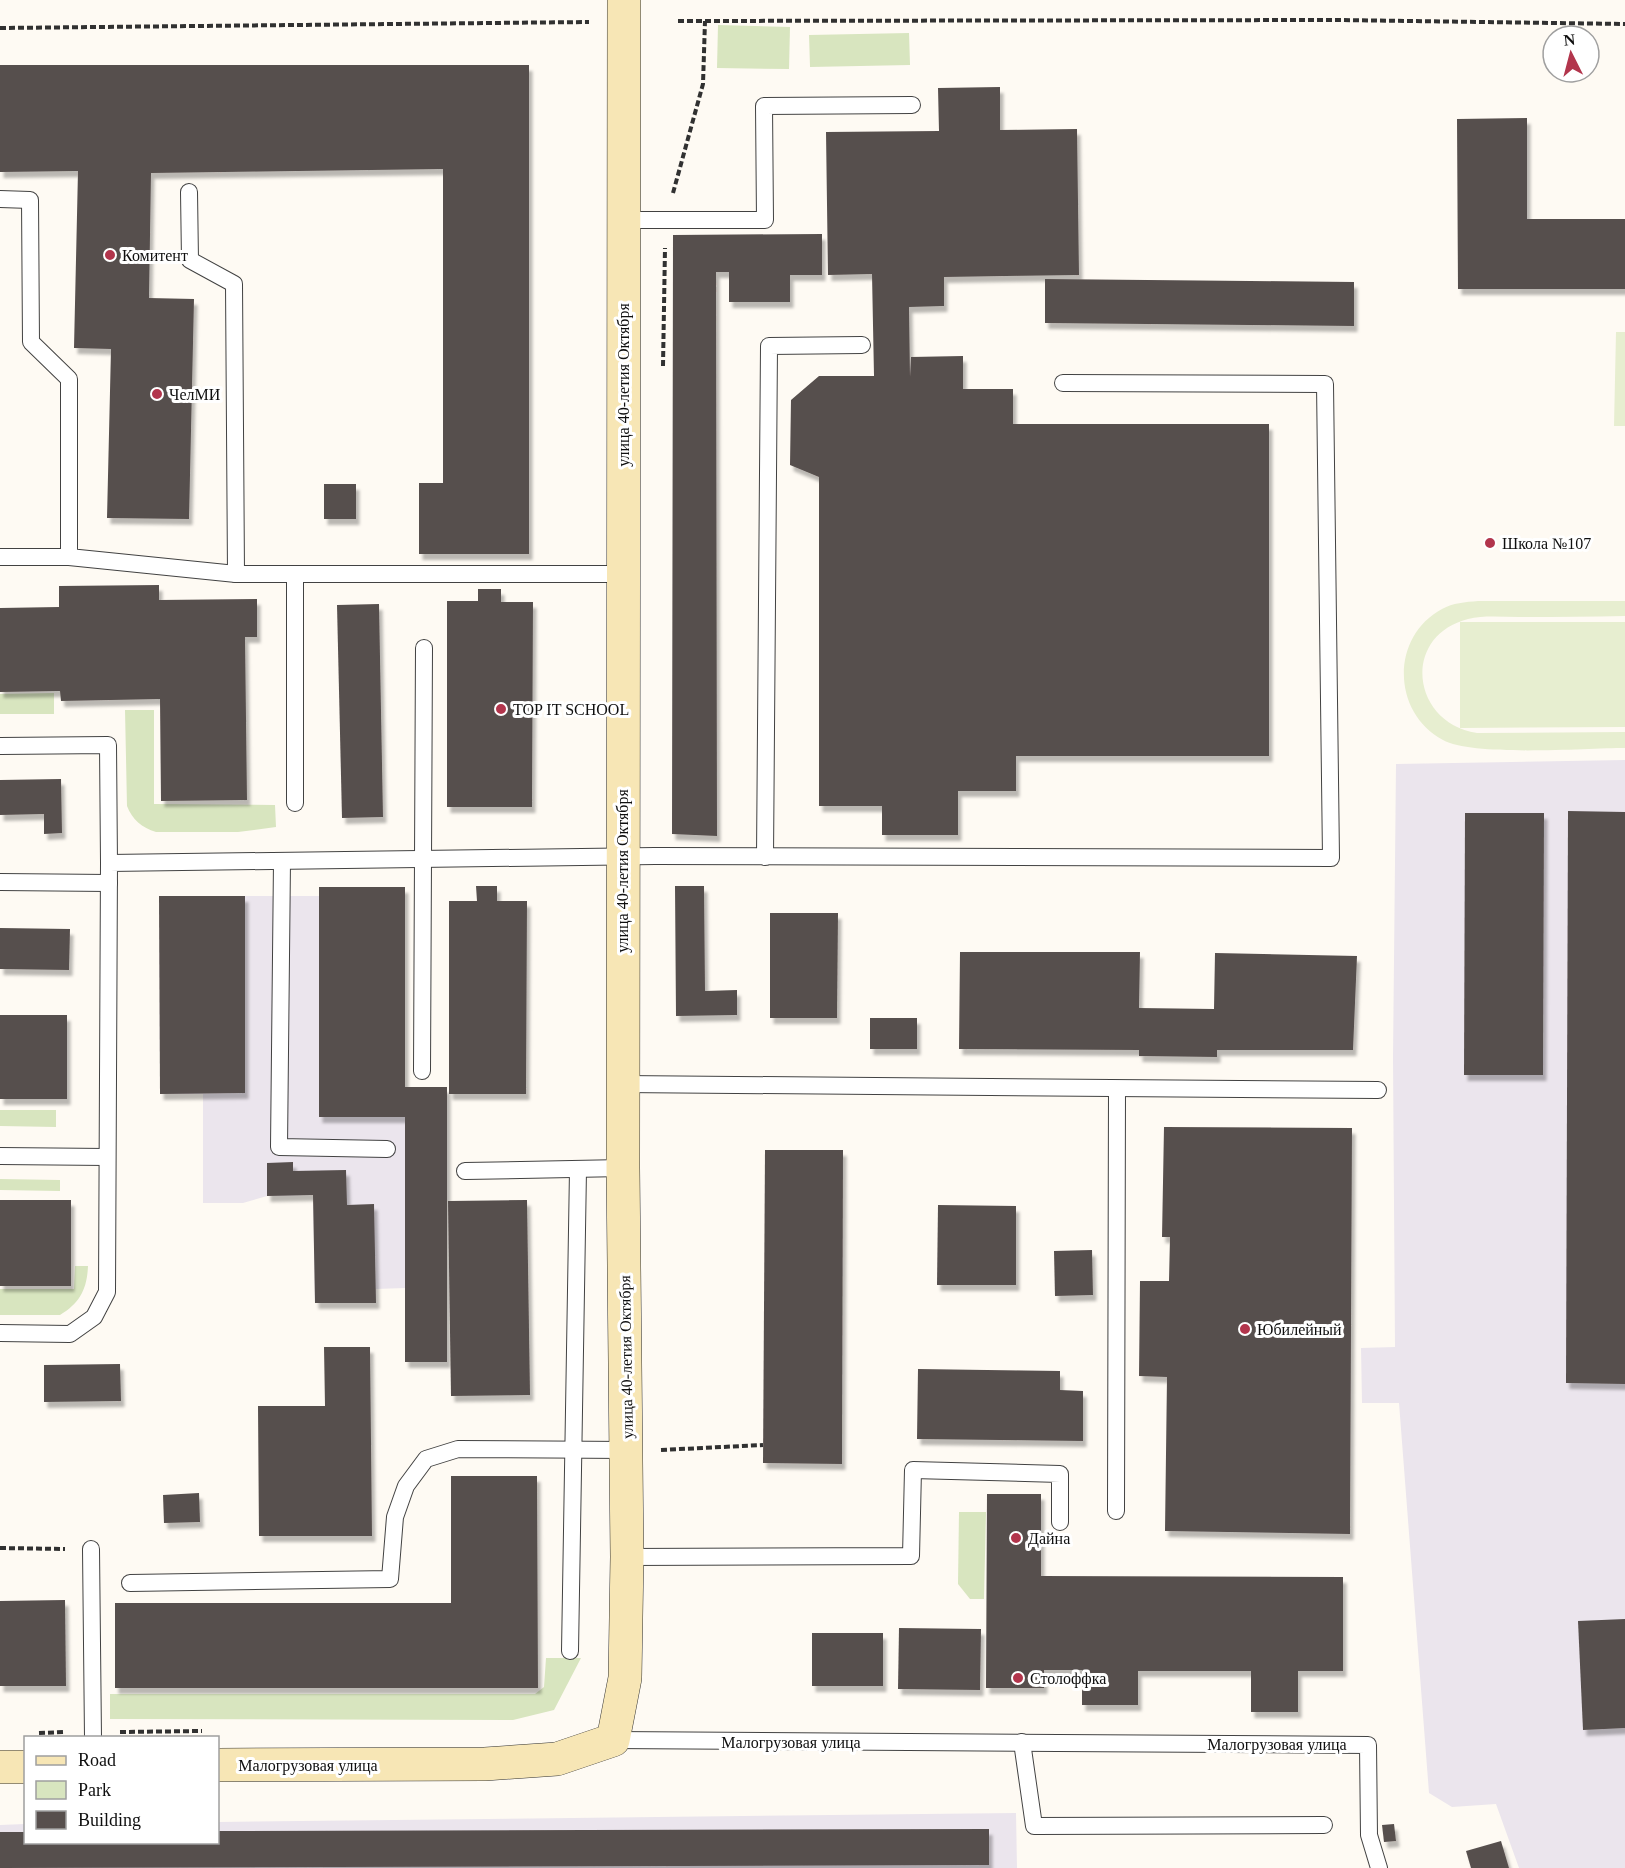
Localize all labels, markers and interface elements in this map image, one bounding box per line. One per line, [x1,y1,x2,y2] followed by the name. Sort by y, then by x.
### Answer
[1541,24,1601,84] north arrow
[1563,30,1577,49] text: N
[122,247,188,264] place label: Комитент
[103,248,117,262] marker: Комитент
[615,303,633,467] street label: улица 40-летия Октября
[169,386,221,403] place label: ЧелМИ
[150,387,164,401] marker: ЧелМИ
[1502,535,1591,552] place label: Школа №107
[1483,536,1497,550] marker: Школа №107
[513,701,629,718] place label: TOP IT SCHOOL
[494,702,508,716] marker: TOP IT SCHOOL
[614,789,632,953] street label: улица 40-летия Октября
[616,1274,637,1439] street label: улица 40-летия Октября
[1257,1321,1342,1338] place label: Юбилейный
[1238,1322,1252,1336] marker: Юбилейный
[1028,1530,1070,1548] place label: Дайна
[1009,1531,1023,1545] marker: Дайна
[1030,1670,1106,1688] place label: Столоффка
[1011,1671,1025,1685] marker: Столоффка
[721,1734,861,1752] street label: Малогрузовая улица
[24,1736,219,1844] legend
[1207,1736,1347,1754] street label: Малогрузовая улица
[78,1750,116,1770] text: Road
[238,1757,378,1775] street label: Малогрузовая улица
[78,1780,111,1800] text: Park
[78,1810,141,1830] text: Building

